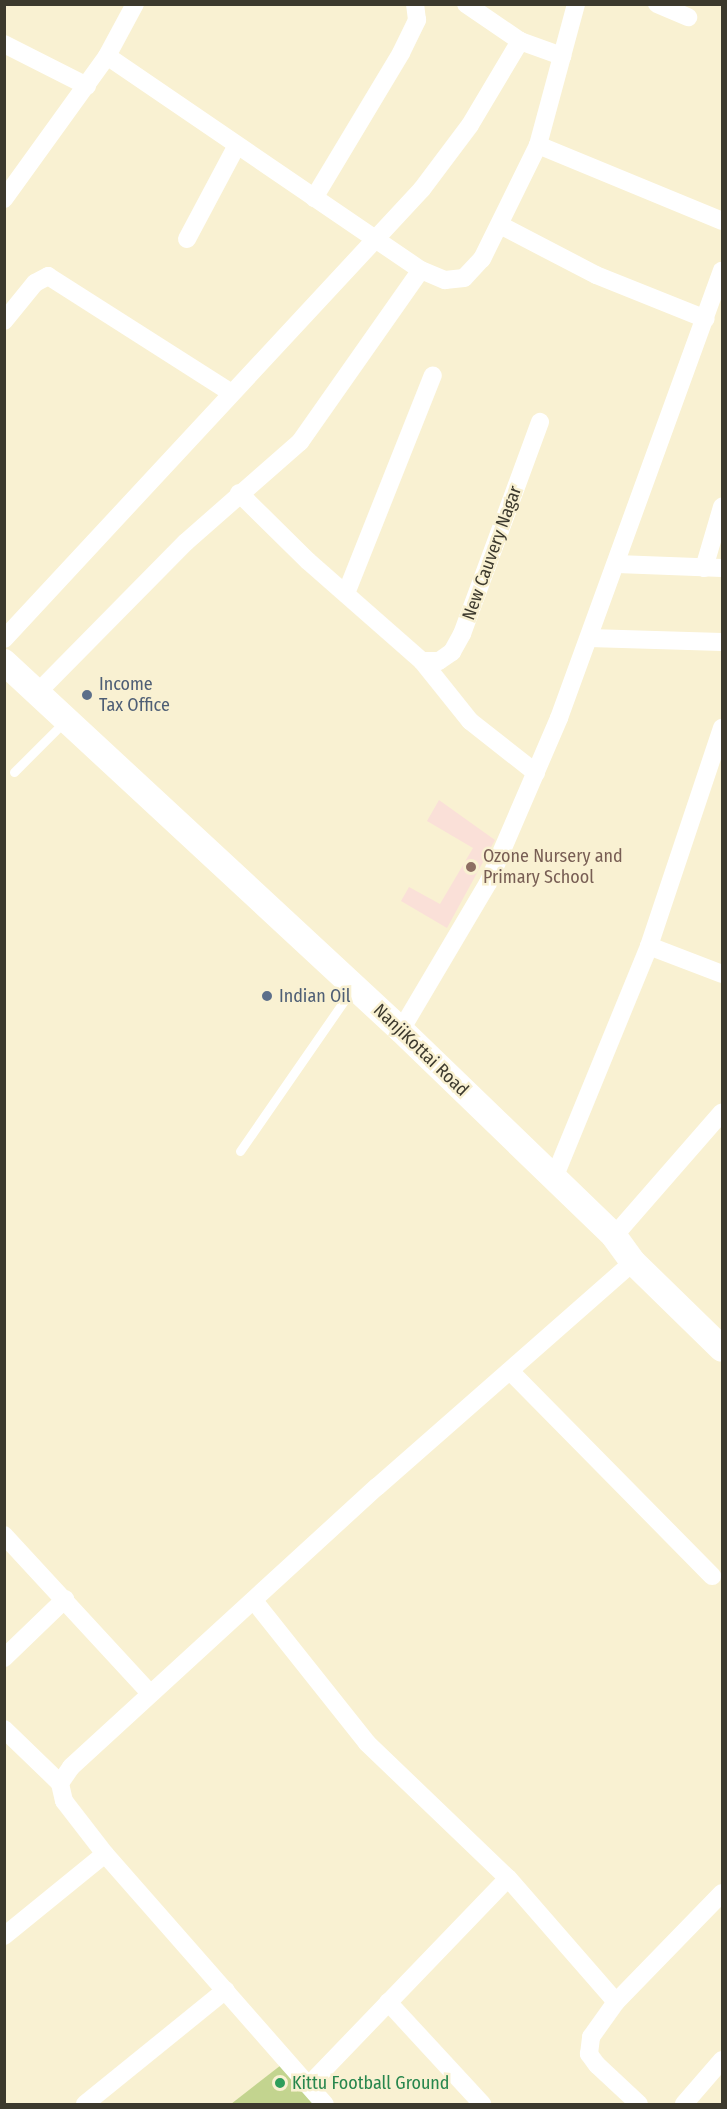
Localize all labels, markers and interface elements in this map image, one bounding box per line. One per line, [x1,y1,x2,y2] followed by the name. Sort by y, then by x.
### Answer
[458,483,526,623] street label: New Cauvery Nagar
[99,674,170,716] place label: Income Tax Office
[80,688,94,702] marker: Income Tax Office
[483,846,623,888] place label: Ozone Nursery and Primary School
[464,860,478,874] marker: Ozone Nursery and Primary School
[279,985,351,1007] place label: Indian Oil
[260,989,274,1003] marker: Indian Oil
[369,999,473,1101] street label: NanjiKottai Road
[292,2072,449,2094] place label: Kittu Football Ground
[273,2076,287,2090] marker: Kittu Football Ground

